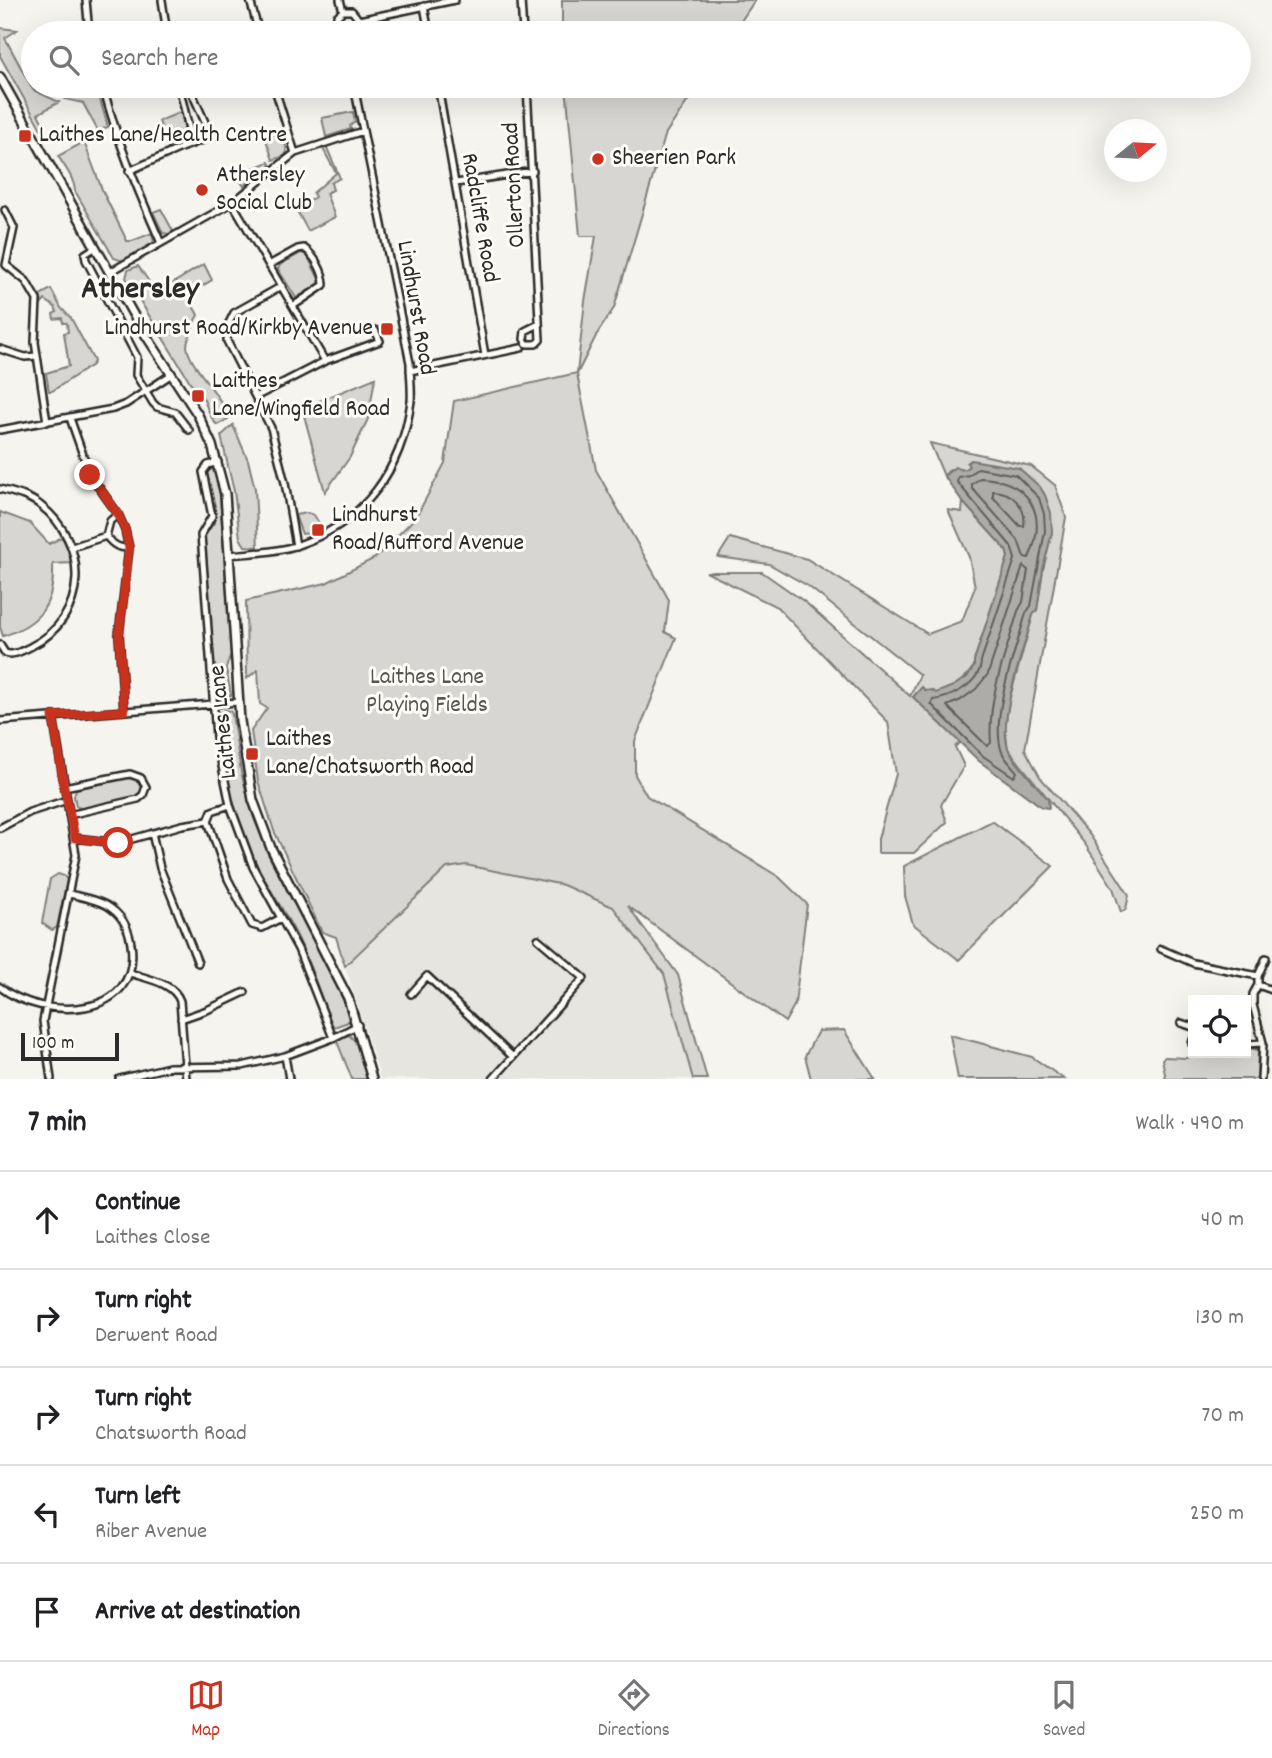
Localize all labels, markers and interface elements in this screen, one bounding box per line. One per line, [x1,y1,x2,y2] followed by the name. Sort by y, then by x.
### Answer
[21,21,1251,98] search box
[45,41,83,79] icon: search
[101,41,219,78] text: Search here
[39,119,287,153] place label: Laithes Lane/Health Centre
[1104,119,1167,182] north arrow
[495,121,535,249] street label: Ollerton Road
[17,128,33,144] marker: Laithes Lane/Health Centre
[612,142,736,176] place label: Sheerien Park
[451,150,507,286] street label: Radcliffe Road
[590,151,606,167] marker: Sheerien Park
[216,159,312,221] place label: Athersley Social Club
[194,182,210,198] marker: Athersley Social Club
[386,238,444,378] street label: Lindhurst Road
[81,268,200,314] district label: Athersley
[105,312,373,346] place label: Lindhurst Road/Kirkby Avenue
[379,321,395,337] marker: Lindhurst Road/Kirkby Avenue
[212,365,390,427] place label: Laithes Lane/Wingfield Road
[190,388,206,404] marker: Laithes Lane/Wingfield Road
[74,459,105,490] route end
[332,499,524,561] place label: Lindhurst Road/Rufford Avenue
[310,522,326,538] marker: Lindhurst Road/Rufford Avenue
[366,661,488,723] park label: Laithes Lane Playing Fields
[201,663,247,781] street label: Laithes Lane
[266,723,474,785] place label: Laithes Lane/Chatsworth Road
[244,746,260,762] marker: Laithes Lane/Chatsworth Road
[102,827,133,858] route start
[1188,995,1251,1058] map controls
[1188,995,1251,1058] button: locate
[21,1030,119,1062] scale bar
[32,1031,74,1058] text: 100 m
[28,1103,86,1146] text: 7 min
[1136,1108,1244,1141] text: Walk · 490 m
[95,1185,180,1222] text: Continue
[28,1201,66,1239] icon: ahead
[1201,1204,1244,1237] text: 40 m
[95,1222,210,1255] text: Laithes Close
[95,1283,192,1320] text: Turn right
[28,1299,66,1337] icon: right
[1195,1302,1244,1335] text: 130 m
[95,1320,218,1353] text: Derwent Road
[95,1381,192,1418] text: Turn right
[28,1397,66,1435] icon: right
[1202,1400,1244,1433] text: 70 m
[95,1418,247,1451] text: Chatsworth Road
[95,1479,181,1516] text: Turn left
[28,1495,66,1533] icon: left
[1190,1498,1244,1531] text: 250 m
[95,1516,207,1549] text: Riber Avenue
[28,1593,66,1631] icon: arrive
[95,1594,300,1631] text: Arrive at destination
[187,1676,225,1745] tab: Map
[598,1676,670,1745] tab: Directions
[1043,1676,1085,1745] tab: Saved

